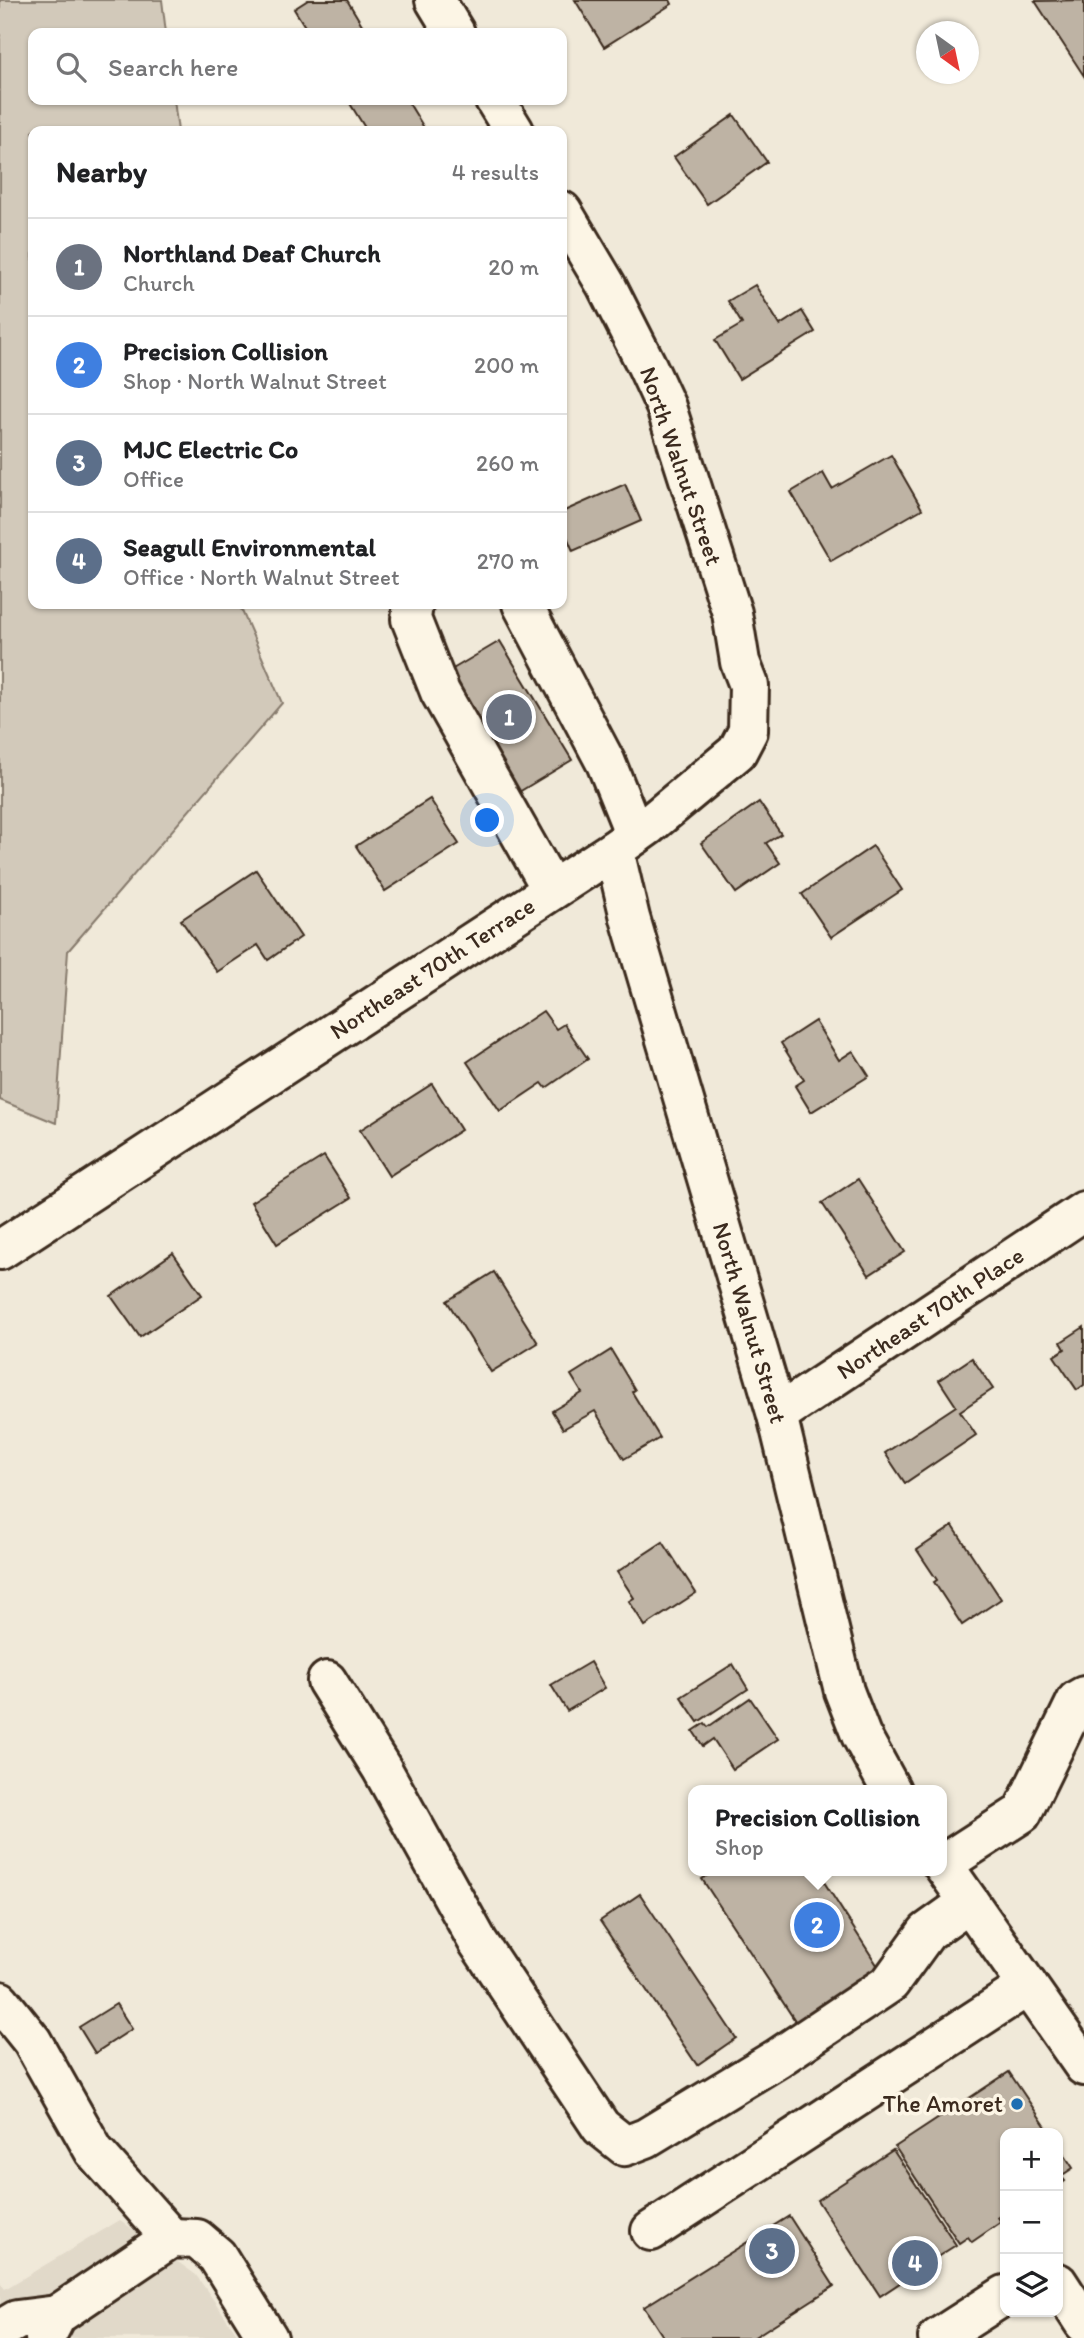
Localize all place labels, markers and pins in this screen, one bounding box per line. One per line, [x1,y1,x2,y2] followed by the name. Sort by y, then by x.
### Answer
[486,691,532,743] pin: 1
[794,1899,840,1951] pin: 2
[883,2089,1003,2118] place label: The Amoret
[1009,2096,1025,2112] marker: The Amoret
[749,2225,795,2277] pin: 3
[892,2237,938,2289] pin: 4

